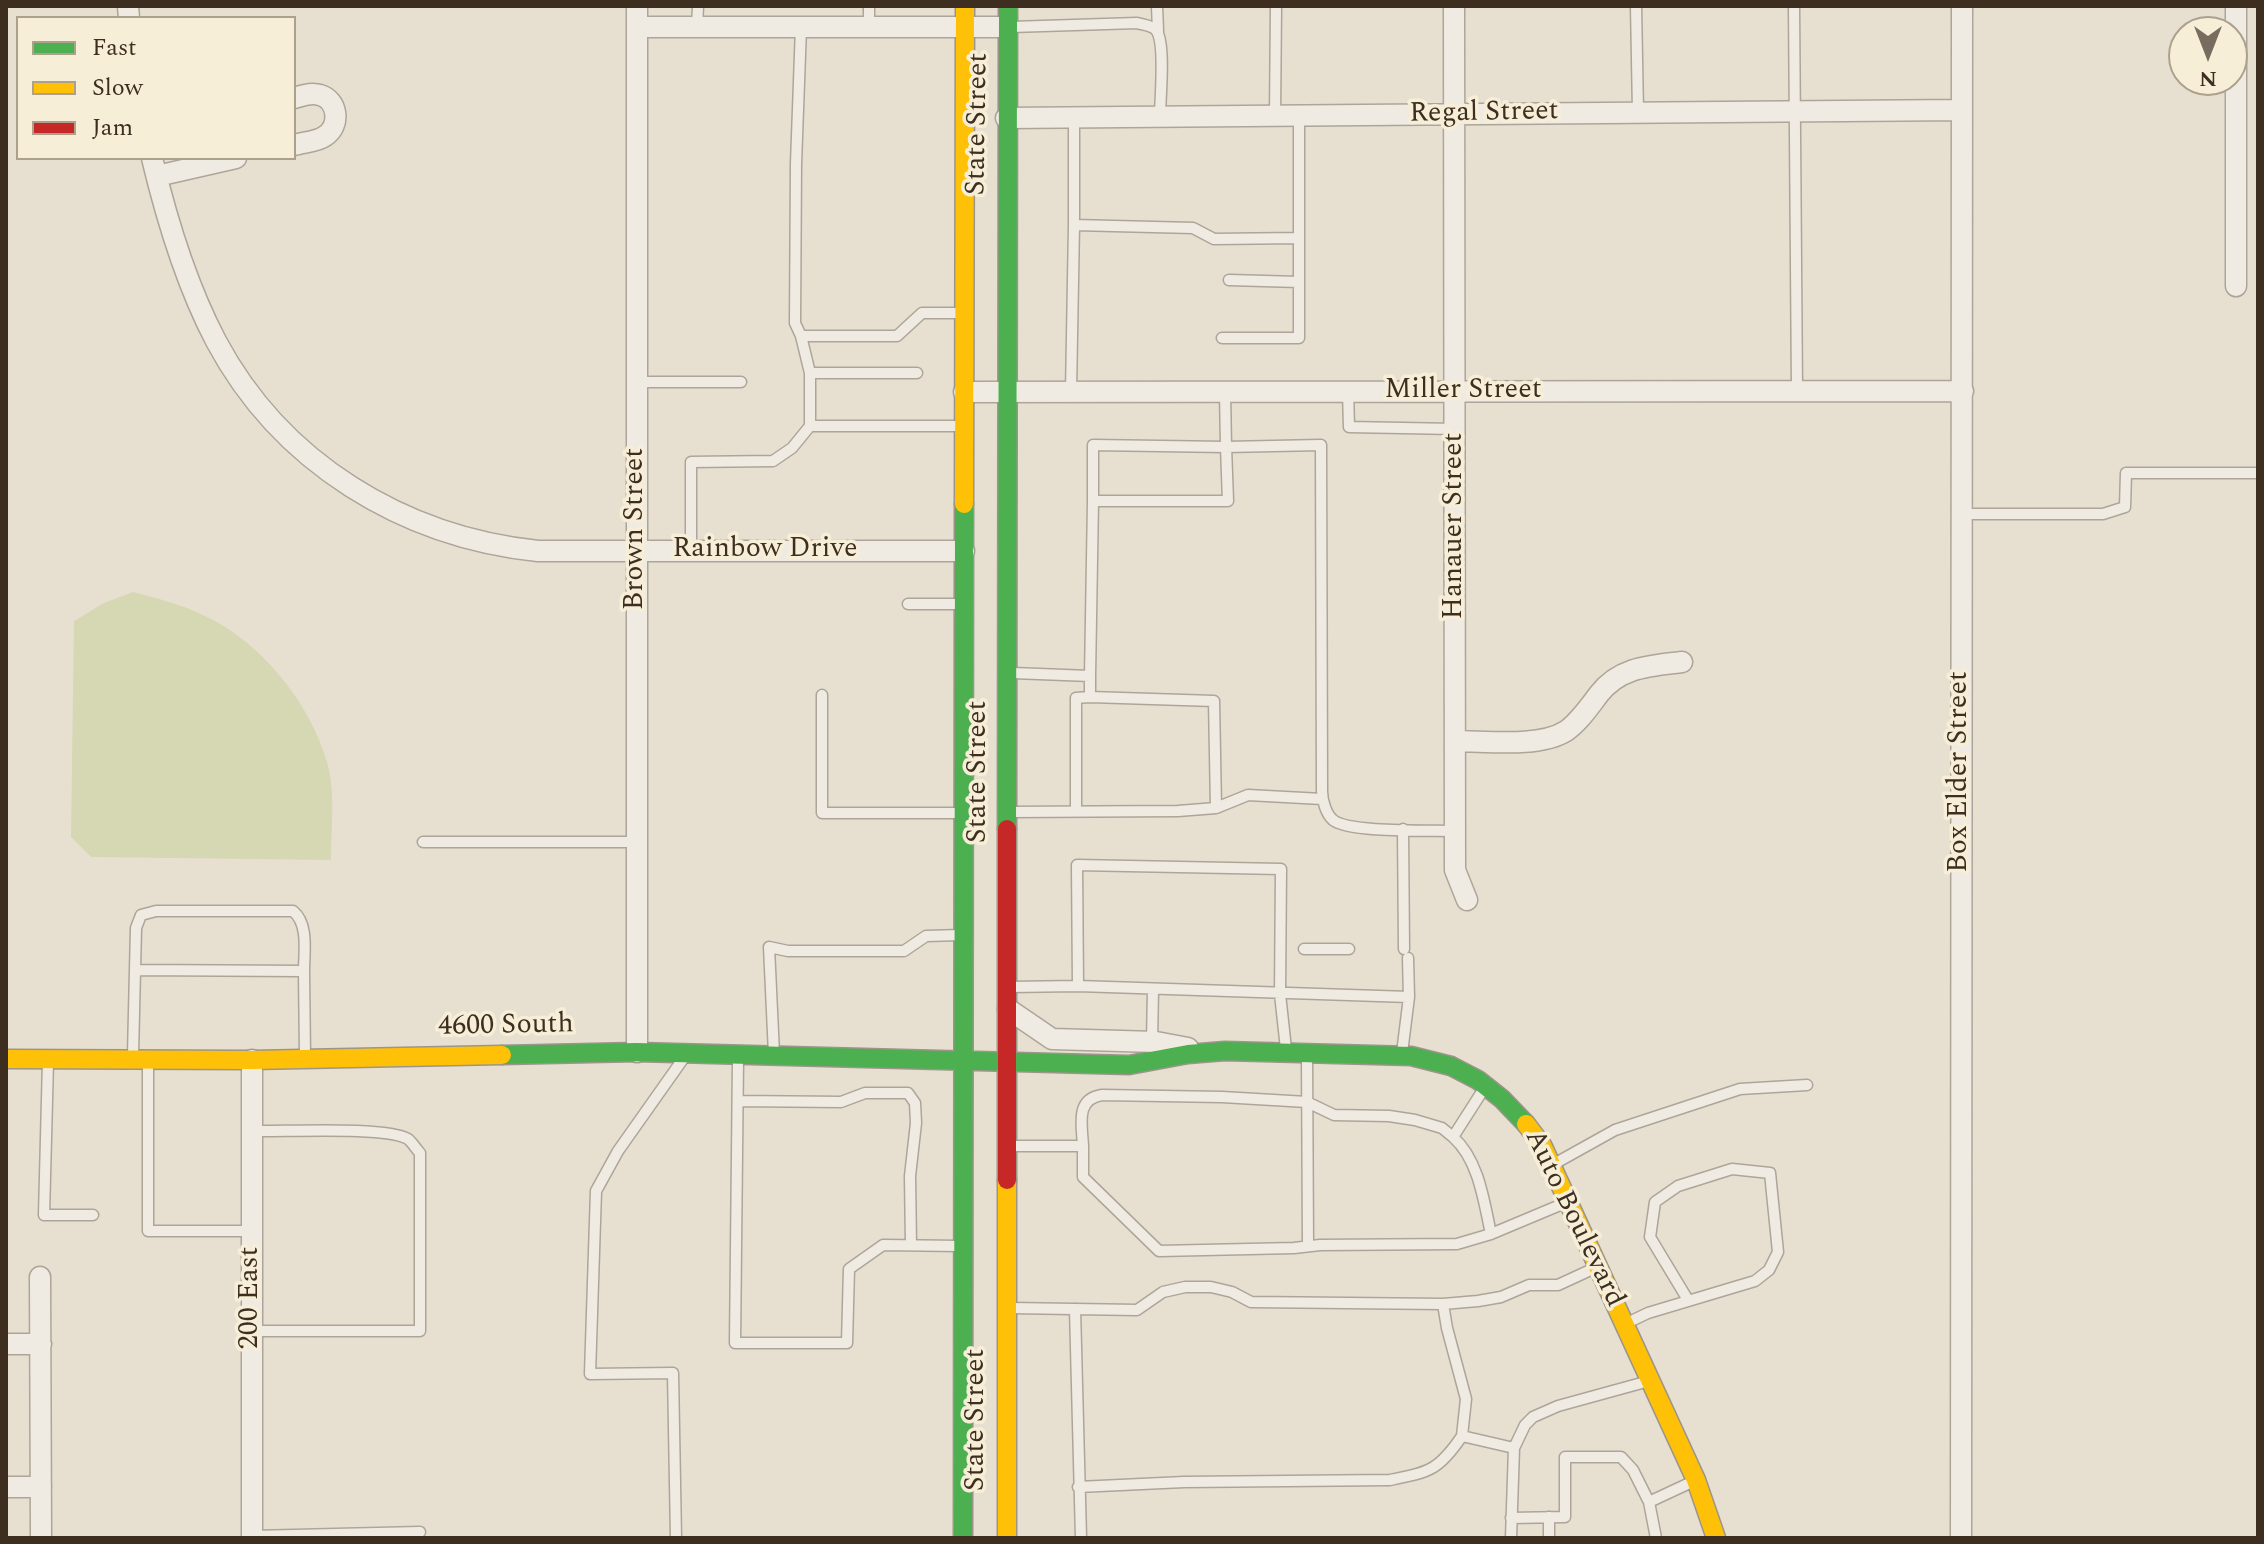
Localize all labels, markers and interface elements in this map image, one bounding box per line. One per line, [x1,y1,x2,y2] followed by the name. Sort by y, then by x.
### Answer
[16,16,296,160] legend
[2168,16,2248,96] north arrow
[92,30,137,66] text: Fast
[961,52,997,196] street label: State Street
[2199,62,2217,95] text: N
[92,70,143,106] text: Slow
[1409,96,1559,132] street label: Regal Street
[92,110,133,146] text: Jam
[1384,375,1542,409] street label: Miller Street
[1439,432,1473,620] street label: Hanauer Street
[620,448,654,610] street label: Brown Street
[673,534,857,568] street label: Rainbow Drive
[1944,671,1978,873] street label: Box Elder Street
[963,701,997,843] street label: State Street
[438,1009,574,1045] street label: 4600 South
[1516,1125,1630,1313] street label: Auto Boulevard
[235,1247,269,1349] street label: 200 East
[961,1349,995,1491] street label: State Street

